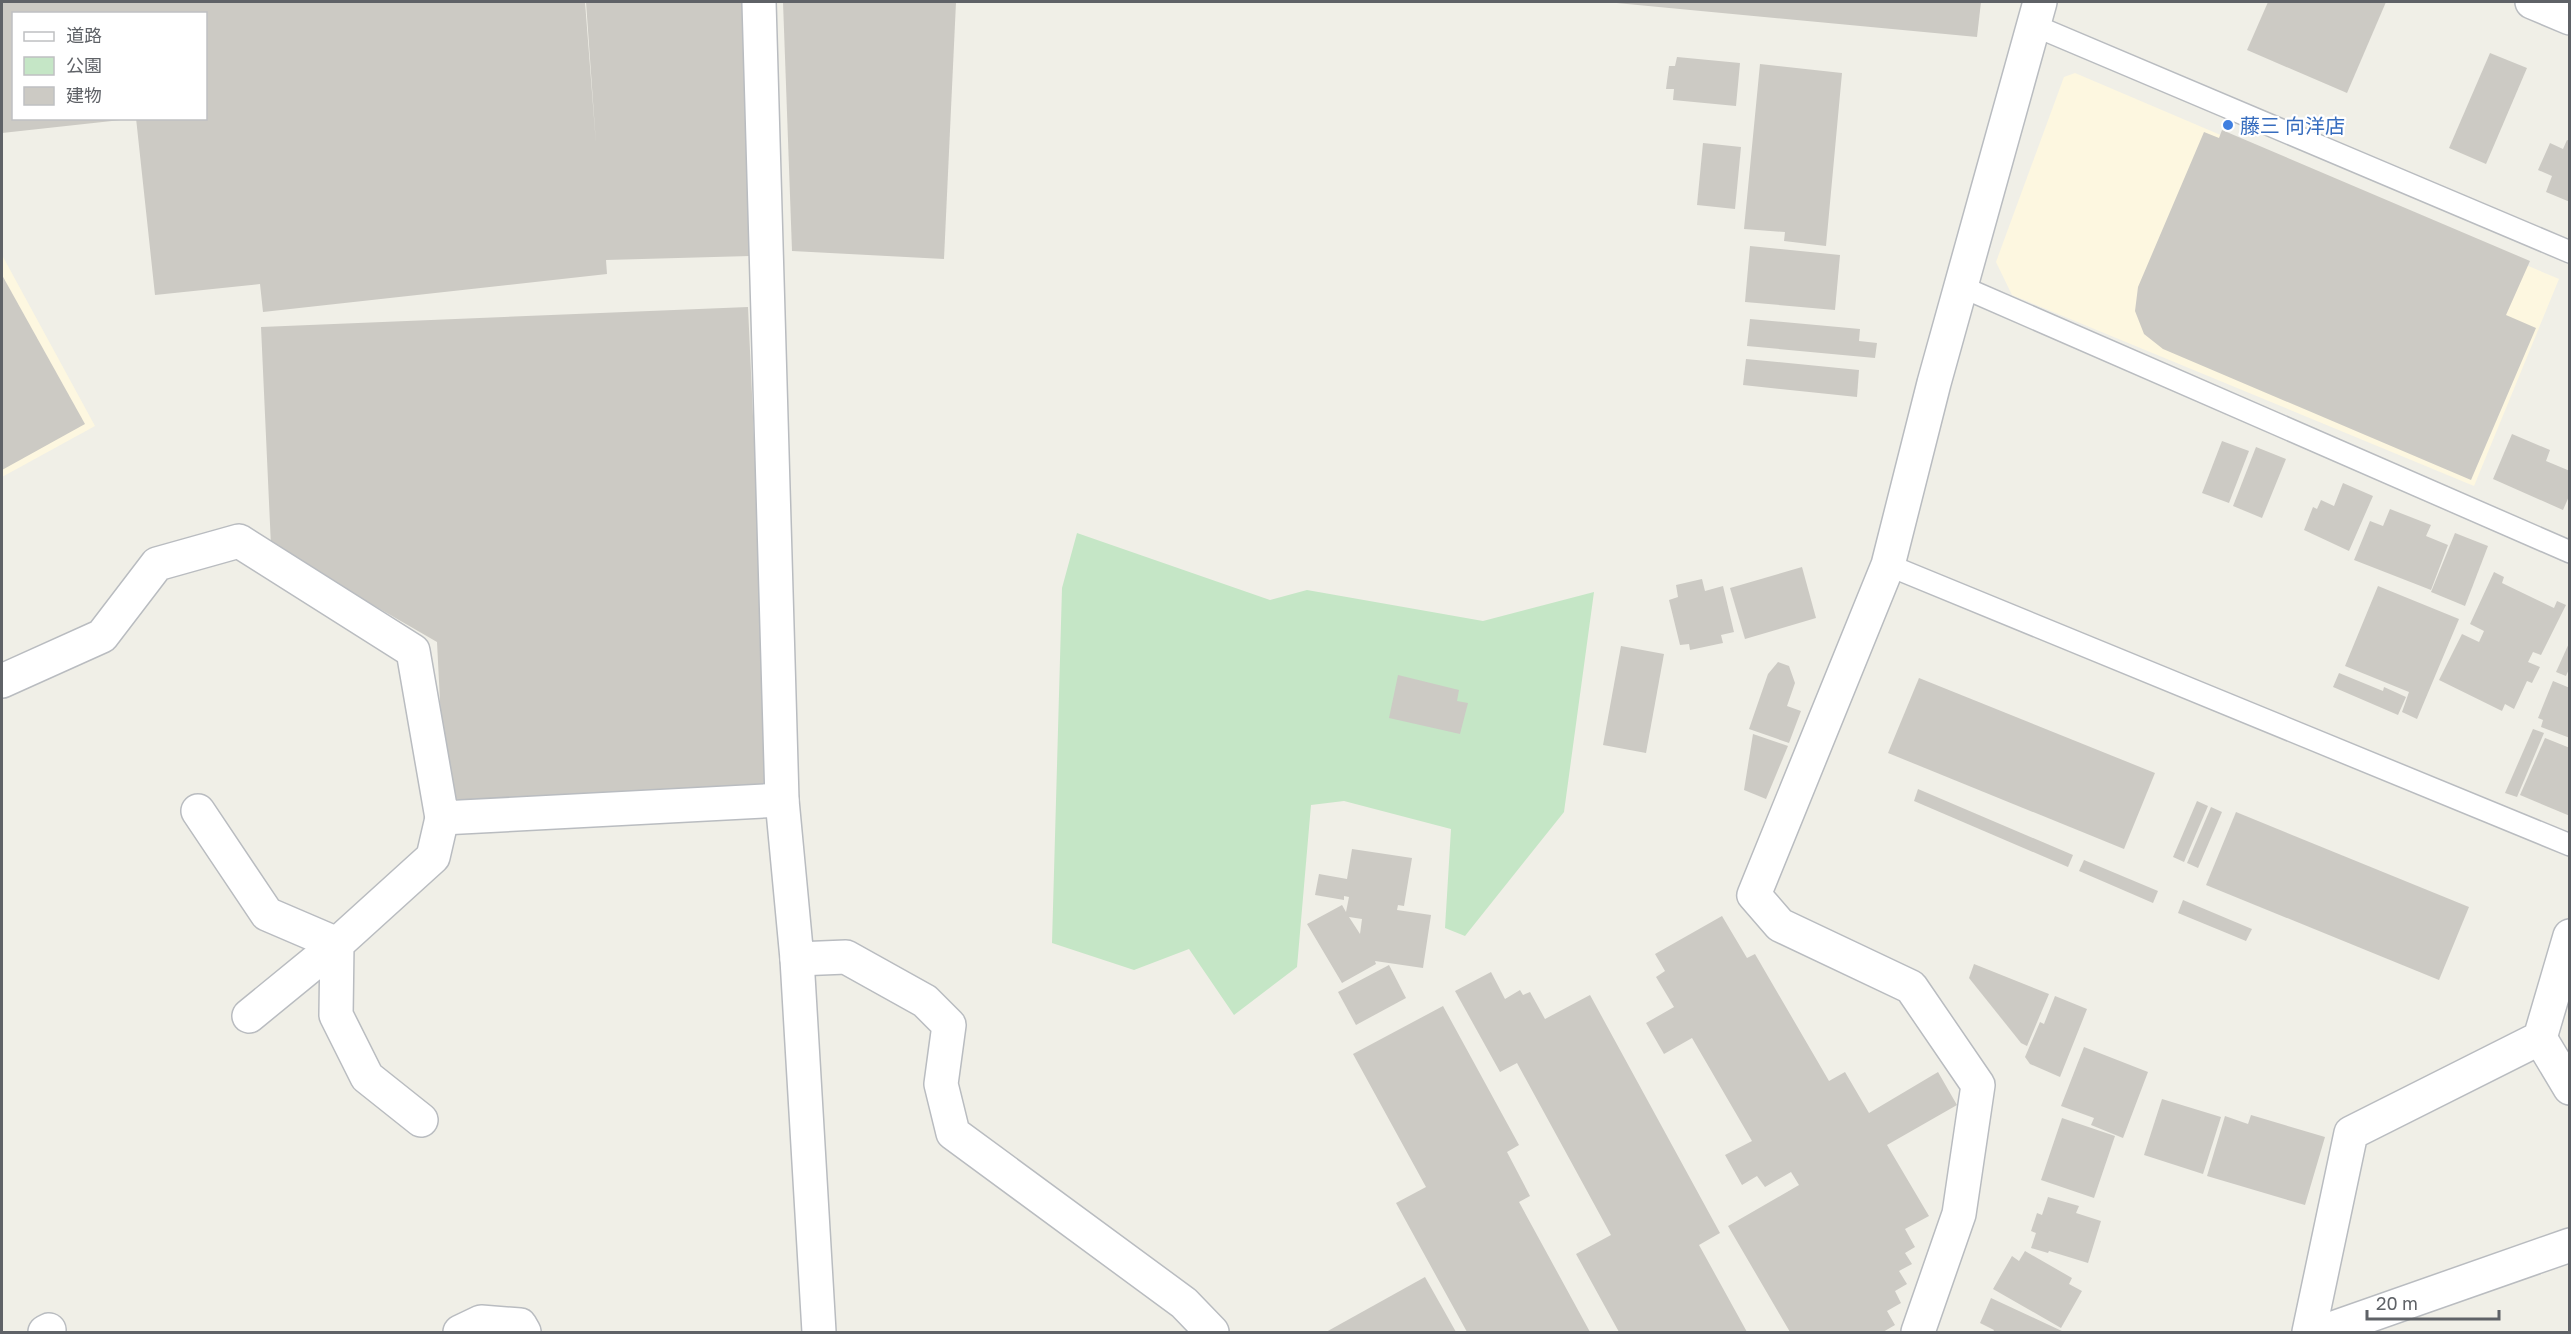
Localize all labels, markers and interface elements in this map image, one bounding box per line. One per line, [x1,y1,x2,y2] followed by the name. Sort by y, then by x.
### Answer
[12,12,207,120] legend
[66,24,102,46] text: 道路
[66,54,102,76] text: 公園
[66,84,102,106] text: 建物
[2240,113,2345,137] place label: 藤三 向洋店
[2221,118,2235,132] marker: 藤三 向洋店
[2367,1283,2499,1321] scale bar
[2376,1292,2418,1314] text: 20 m

